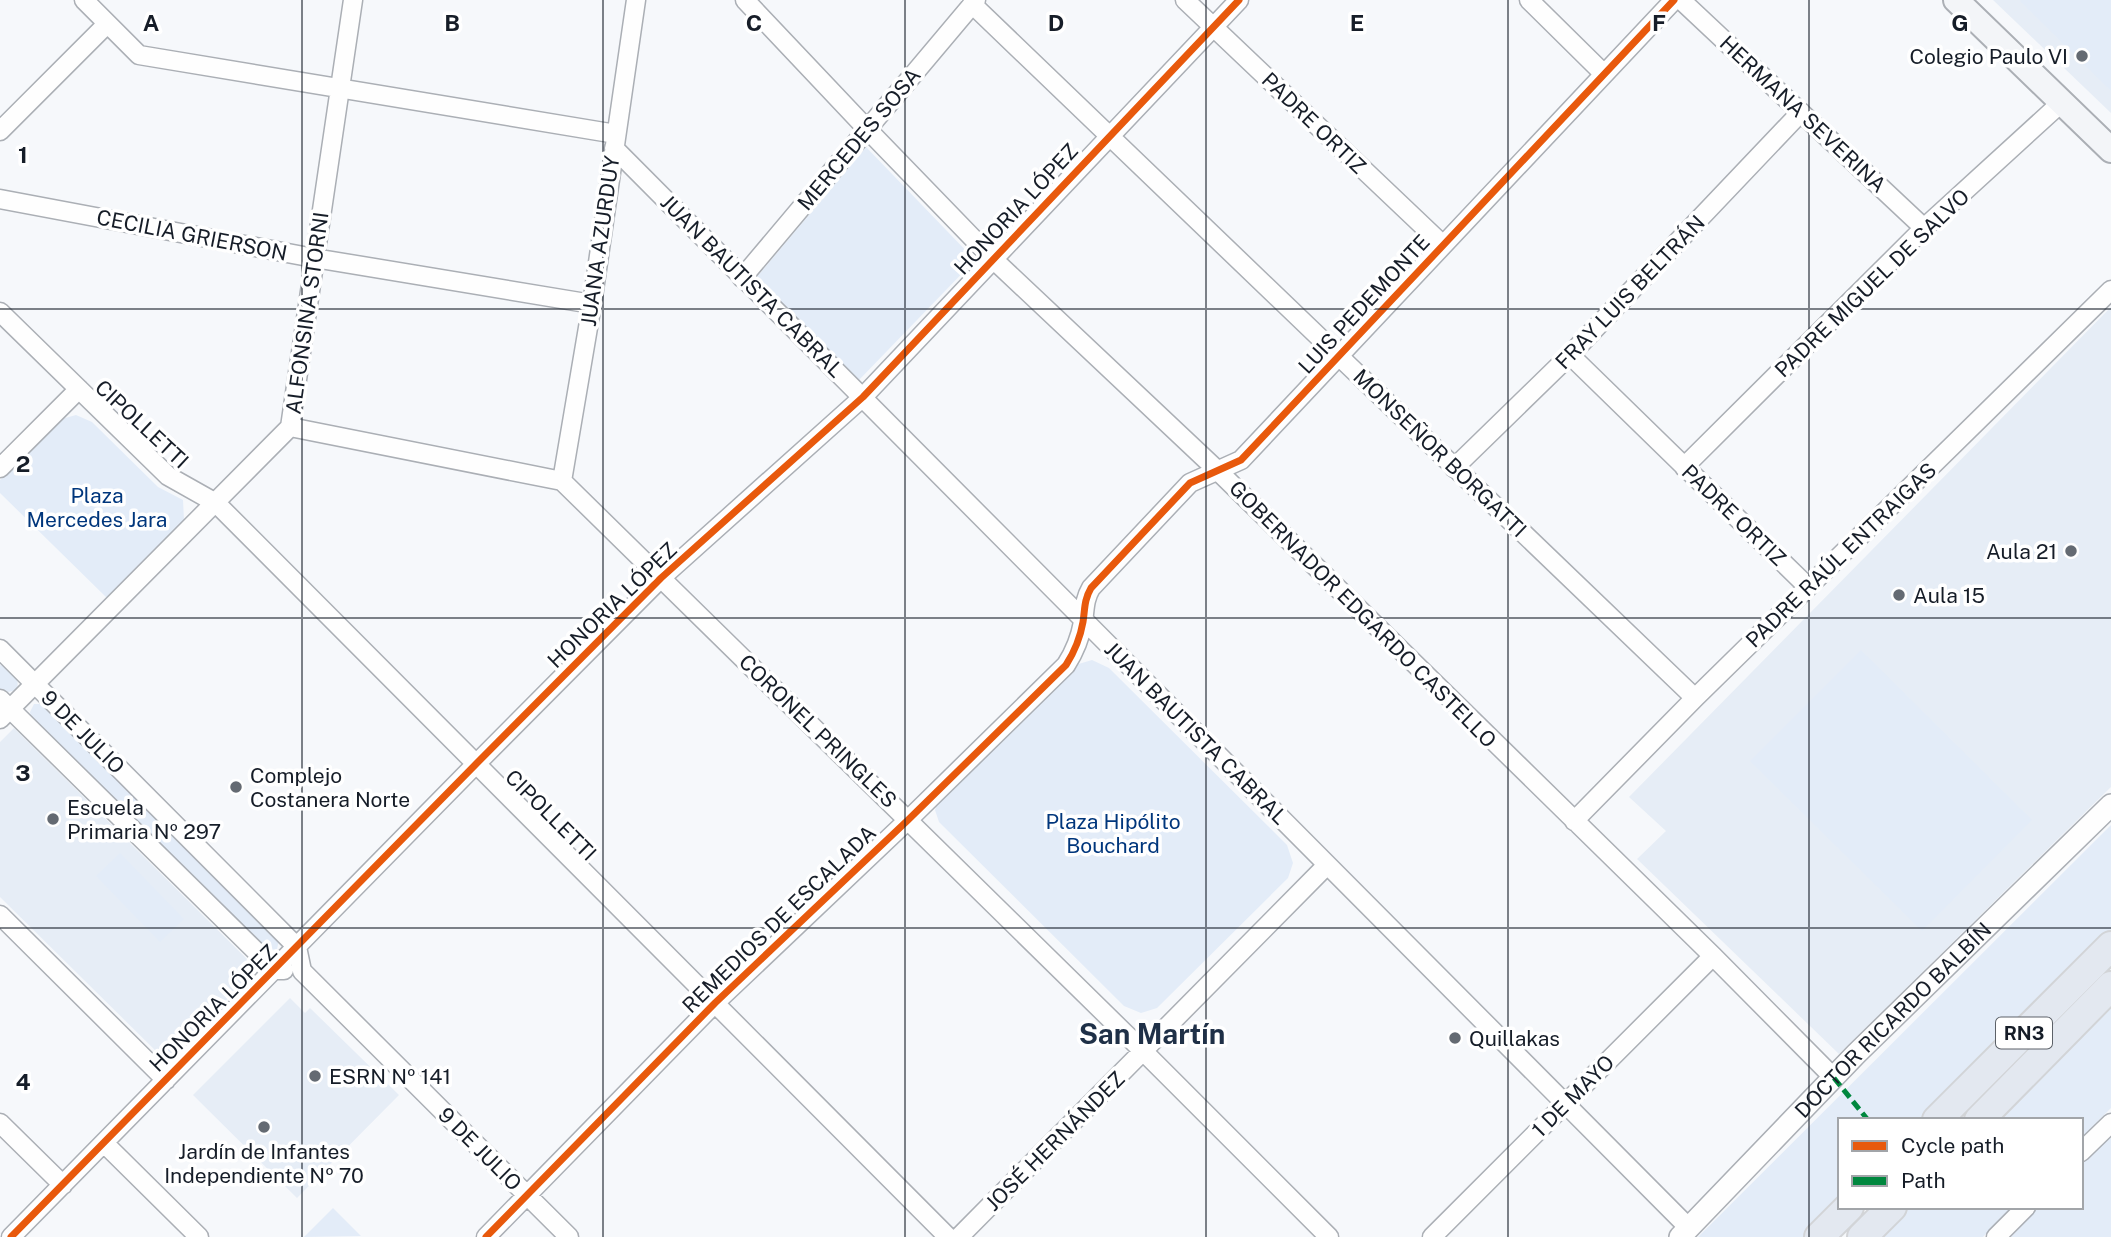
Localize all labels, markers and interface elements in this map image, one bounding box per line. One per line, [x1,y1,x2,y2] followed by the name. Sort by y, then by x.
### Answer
[143,9,160,36] text: A
[444,9,460,36] text: B
[746,9,762,36] text: C
[1048,9,1064,36] text: D
[1350,9,1364,36] text: E
[1652,9,1666,36] text: F
[1951,9,1969,36] text: G
[1715,30,1891,198] street label: HERMANA SEVERINA
[1910,44,2068,69] place label: Colegio Paulo VI
[2074,48,2090,64] marker: Colegio Paulo VI
[792,63,926,215] street label: MERCEDES SOSA
[1257,67,1371,179] street label: PADRE ORTIZ
[949,138,1083,280] street label: HONORIA LÓPEZ
[18,141,28,168] text: 1
[576,154,624,328] street label: JUANA AZURDUY
[1770,184,1974,382] street label: PADRE MIGUEL DE SALVO
[655,189,849,383] street label: JUAN BAUTISTA CABRAL
[95,204,289,266] street label: CECILIA GRIERSON
[280,210,334,416] street label: ALFONSINA STORNI
[1550,210,1710,374] street label: FRAY LUIS BELTRÁN
[1293,229,1435,379] street label: LUIS PEDEMONTE
[1348,364,1532,542] street label: MONSEÑOR BORGATTI
[90,375,194,473] street label: CIPOLLETTI
[16,450,30,477] text: 2
[1741,457,1941,653] street label: PADRE RAÚL ENTRAIGAS
[1677,459,1791,571] street label: PADRE ORTIZ
[1224,475,1502,753] street label: GOBERNADOR EDGARDO CASTELLO
[27,483,167,532] park label: Plaza Mercedes Jara
[542,537,682,673] street label: HONORIA LÓPEZ
[1986,539,2057,564] place label: Aula 21
[2063,543,2079,559] marker: Aula 21
[1913,583,1985,608] place label: Aula 15
[1891,587,1907,603] marker: Aula 15
[1099,636,1293,830] street label: JUAN BAUTISTA CABRAL
[734,649,902,813] street label: CORONEL PRINGLES
[36,685,130,779] street label: 9 DE JULIO
[15,759,31,786] text: 3
[250,763,410,812] place label: Complejo Costanera Norte
[500,764,602,866] street label: CIPOLLETTI
[228,779,244,795] marker: Complejo Costanera Norte
[67,795,221,844] place label: Escuela Primaria Nº 297
[1045,809,1181,858] park label: Plaza Hipólito Bouchard
[45,811,61,827] marker: Escuela Primaria Nº 297
[677,820,881,1018] street label: REMEDIOS DE ESCALADA
[1789,917,1996,1123] street label: DOCTOR RICARDO BALBÍN
[144,939,282,1077] street label: HONORIA LÓPEZ
[1079,1017,1225,1050] district label: San Martín
[1996,1018,2052,1049] road number: RN3
[1469,1026,1560,1051] place label: Quillakas
[1447,1030,1463,1046] marker: Quillakas
[1527,1050,1619,1142] street label: 1 DE MAYO
[329,1064,451,1089] place label: ESRN Nº 141
[980,1066,1130,1216] street label: JOSÉ HERNÁNDEZ
[15,1068,31,1095] text: 4
[307,1068,323,1084] marker: ESRN Nº 141
[433,1102,527,1196] street label: 9 DE JULIO
[1838,1118,2083,1209] legend
[256,1119,272,1135] marker: Jardín de Infantes Independiente Nº 70
[1901,1133,2004,1158] text: Cycle path
[164,1139,364,1188] place label: Jardín de Infantes Independiente Nº 70
[1901,1168,1946,1193] text: Path

